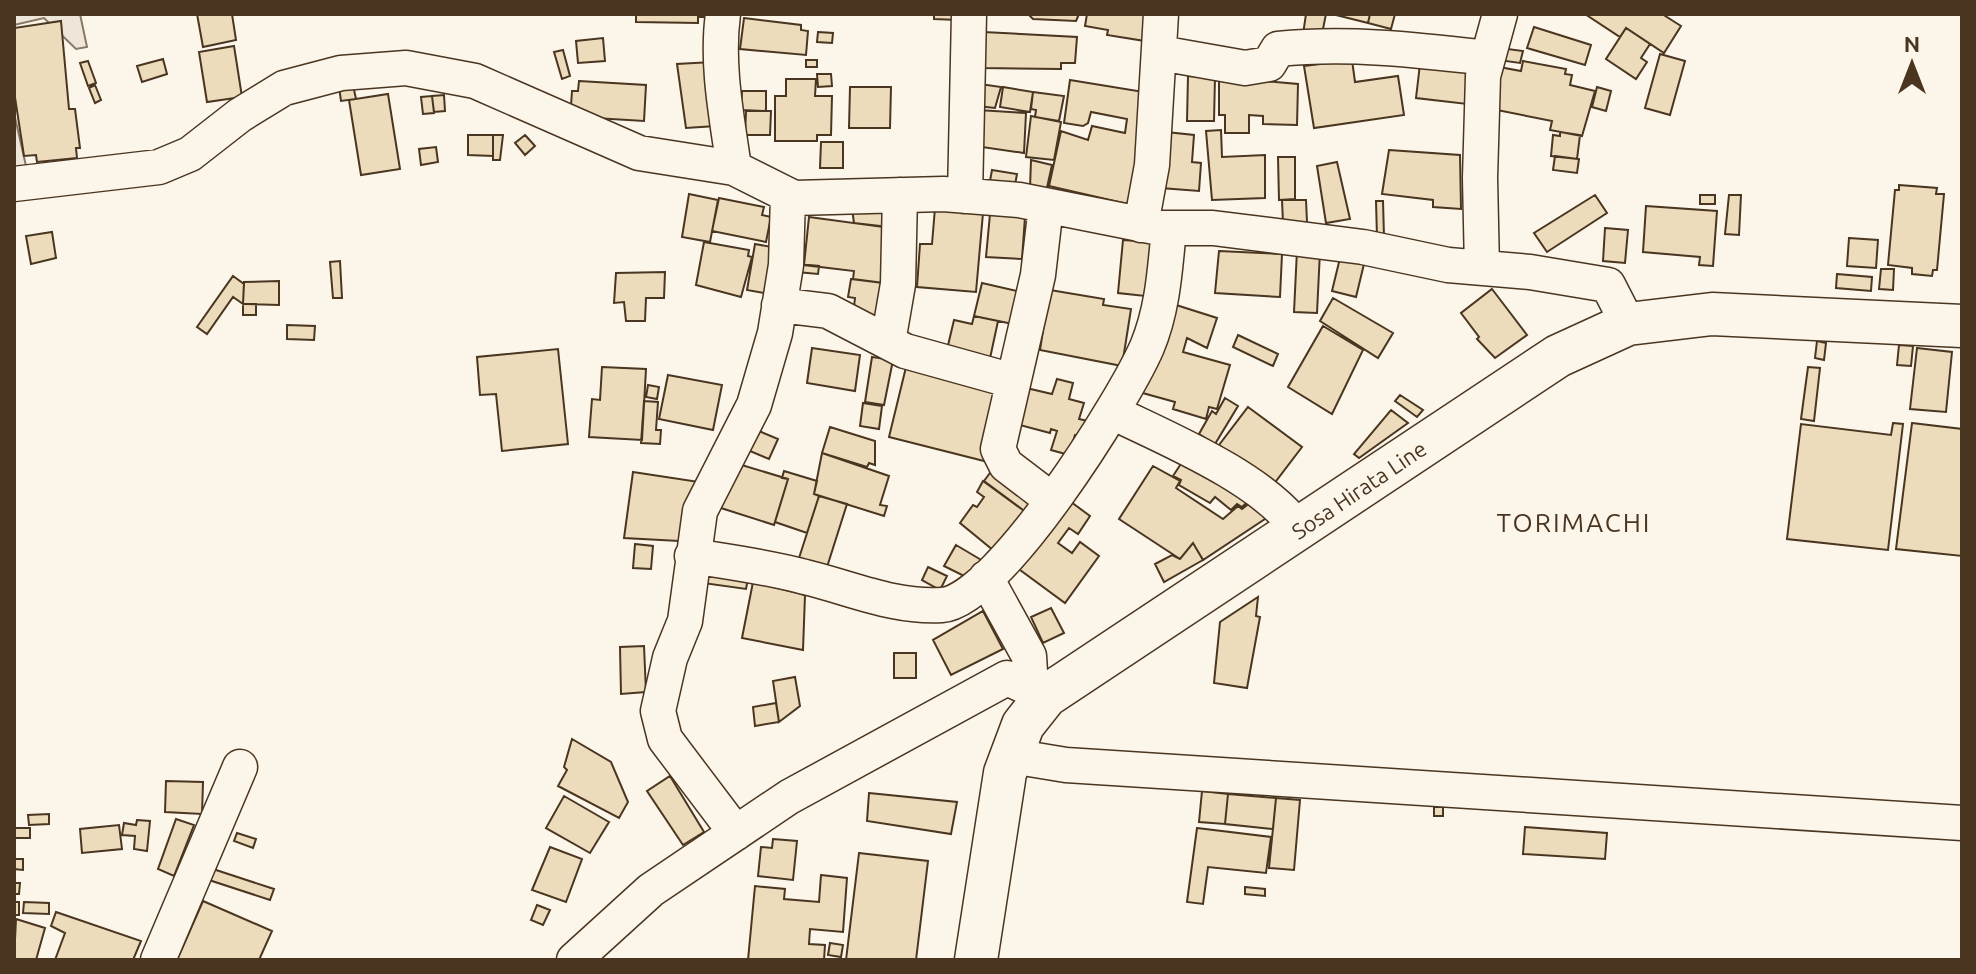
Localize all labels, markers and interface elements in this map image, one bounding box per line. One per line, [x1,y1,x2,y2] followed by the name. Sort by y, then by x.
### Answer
[1872,24,1952,104] north arrow
[1904,31,1920,56] text: N
[1287,435,1431,544] street label: Sosa Hirata Line
[1496,508,1652,537] district label: TORIMACHI

